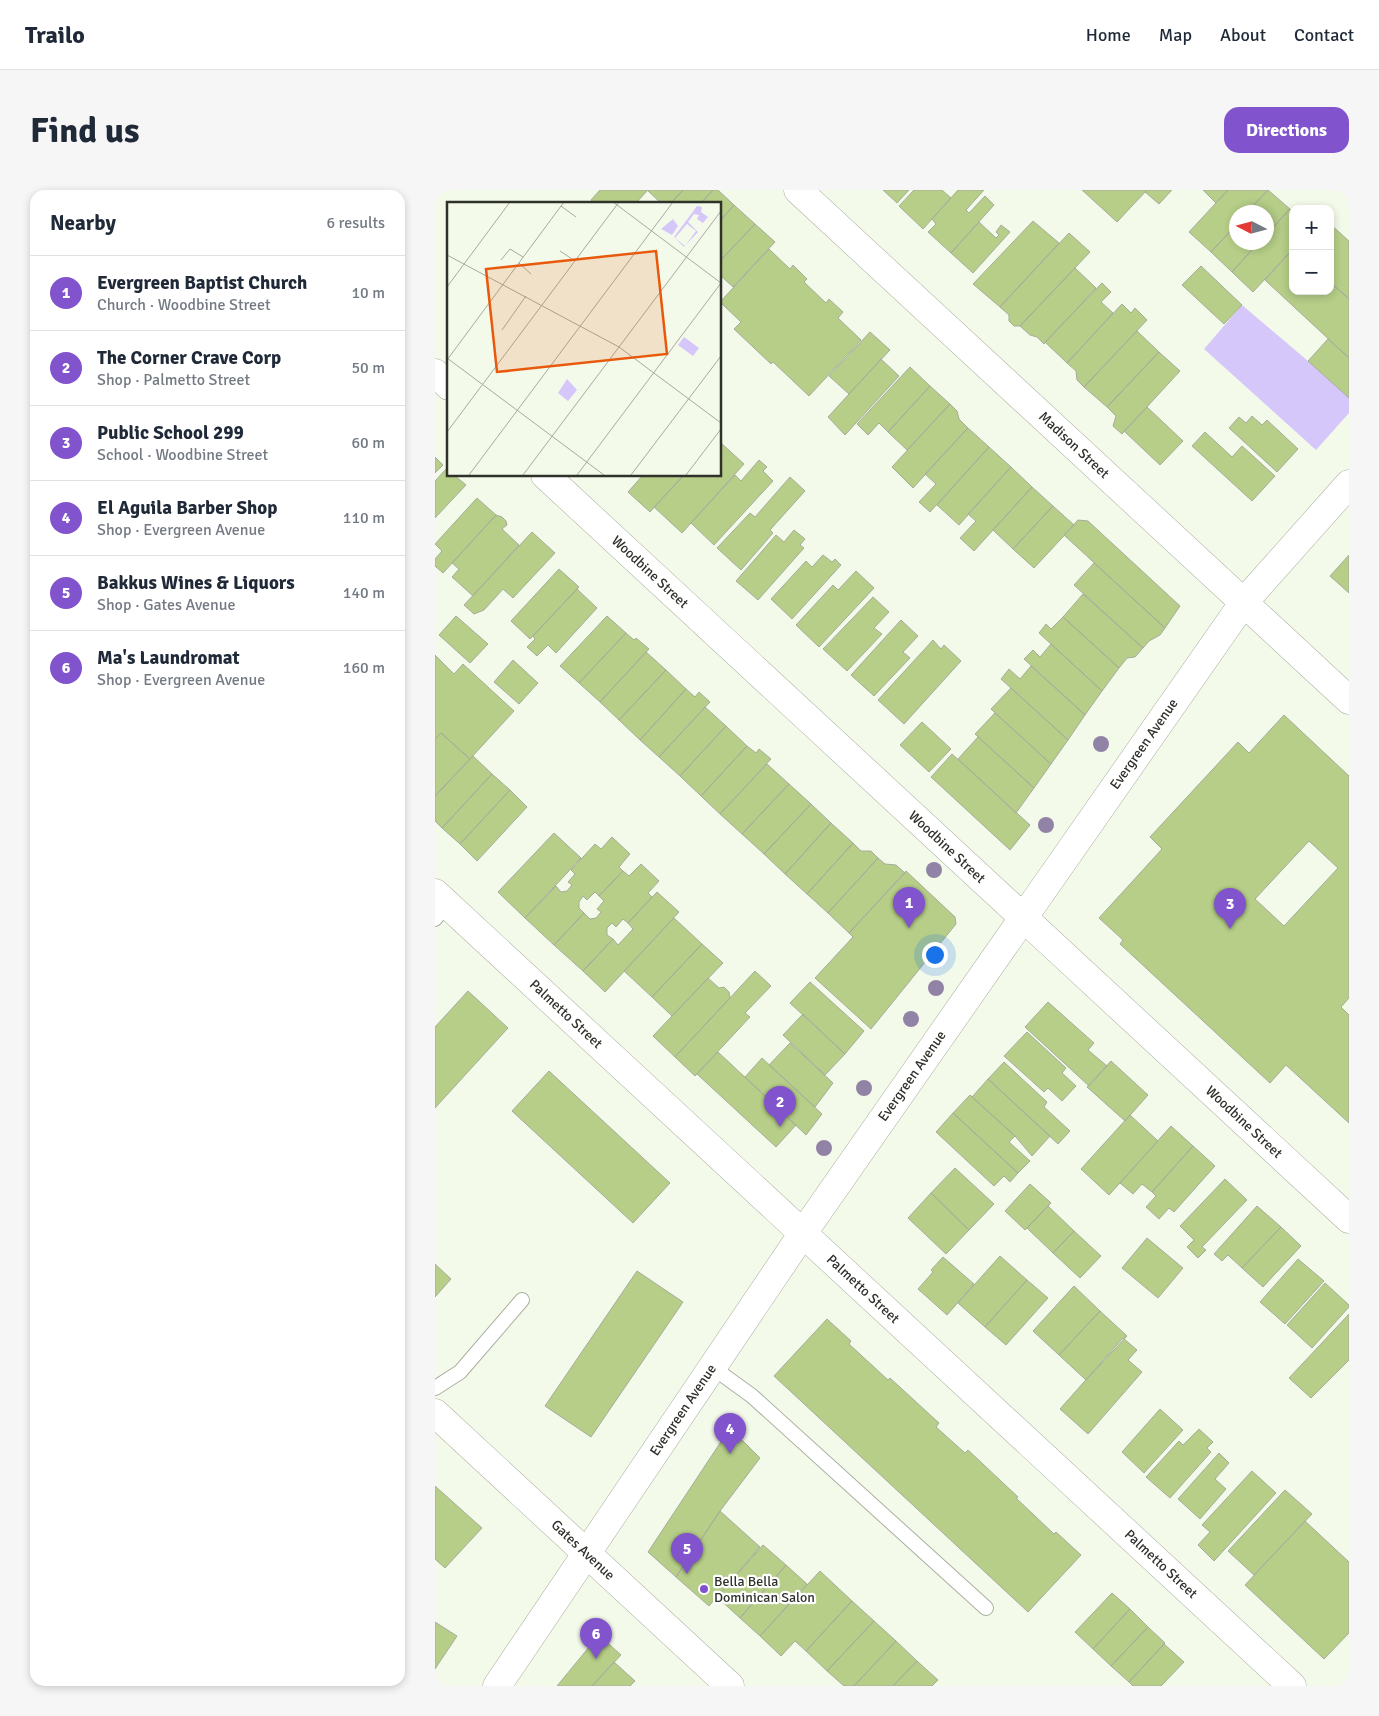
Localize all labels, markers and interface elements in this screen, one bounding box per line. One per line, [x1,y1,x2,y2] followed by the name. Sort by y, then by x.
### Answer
[25,20,85,50] text: Trailo
[1086,24,1131,46] text: Home
[1159,24,1192,46] text: Map
[1220,24,1266,46] text: About
[1294,24,1354,46] text: Contact
[1224,107,1349,153] button: Directions
[30,109,140,152] text: Find us
[447,202,721,476] inset map
[1229,205,1274,250] north arrow
[1289,205,1334,295] map controls
[1289,205,1334,250] button: +
[50,210,116,236] text: Nearby
[326,213,385,233] text: 6 results
[1289,250,1334,295] button: −
[97,271,307,295] text: Evergreen Baptist Church
[62,283,70,303] text: 1
[351,283,385,303] text: 10 m
[97,295,271,315] text: Church · Woodbine Street
[97,346,281,370] text: The Corner Crave Corp
[62,358,70,378] text: 2
[351,358,385,378] text: 50 m
[97,370,250,390] text: Shop · Palmetto Street
[1035,408,1113,482] street label: Madison Street
[97,421,244,445] text: Public School 299
[62,433,70,453] text: 3
[351,433,385,453] text: 60 m
[97,445,268,465] text: School · Woodbine Street
[97,496,277,520] text: El Aguila Barber Shop
[62,508,70,528] text: 4
[343,508,385,528] text: 110 m
[97,520,265,540] text: Shop · Evergreen Avenue
[608,532,692,612] street label: Woodbine Street
[97,571,295,595] text: Bakkus Wines & Liquors
[62,583,70,603] text: 5
[343,583,385,603] text: 140 m
[97,595,236,615] text: Shop · Gates Avenue
[97,646,240,670] text: Ma's Laundromat
[62,658,70,678] text: 6
[343,658,385,678] text: 160 m
[97,670,265,690] text: Shop · Evergreen Avenue
[1106,695,1182,793] street label: Evergreen Avenue
[905,807,989,887] street label: Woodbine Street
[893,887,925,928] pin: 1
[1214,888,1246,929] pin: 3
[922,942,948,968] your location
[526,976,606,1052] street label: Palmetto Street
[874,1027,950,1125] street label: Evergreen Avenue
[1202,1082,1286,1162] street label: Woodbine Street
[764,1086,796,1127] pin: 2
[823,1251,903,1327] street label: Palmetto Street
[646,1361,720,1459] street label: Evergreen Avenue
[714,1413,746,1454] pin: 4
[548,1516,618,1584] street label: Gates Avenue
[1121,1526,1201,1602] street label: Palmetto Street
[671,1533,703,1574] pin: 5
[714,1573,815,1606] place label: Bella Bella Dominican Salon
[698,1583,710,1595] marker: Bella Bella Dominican Salon
[580,1618,612,1659] pin: 6

